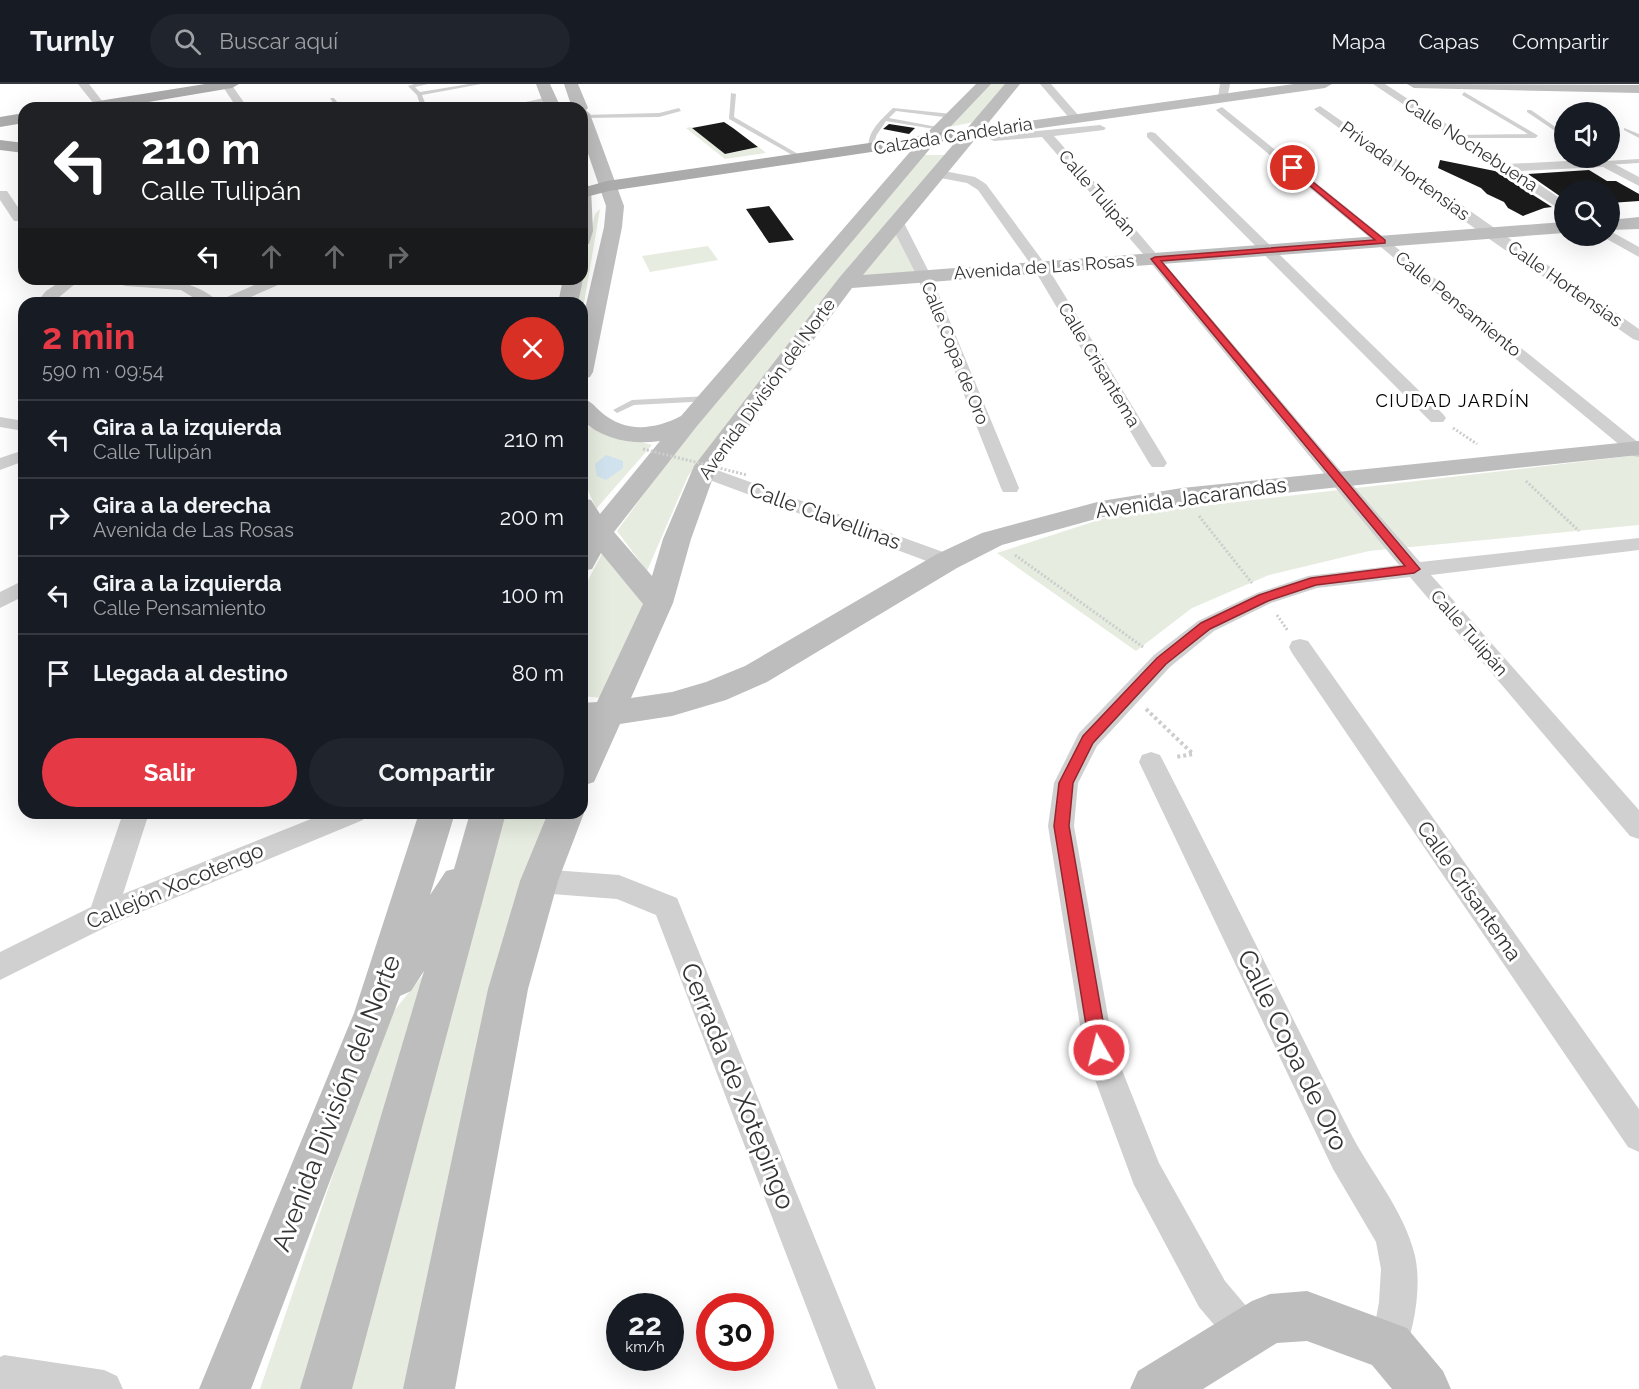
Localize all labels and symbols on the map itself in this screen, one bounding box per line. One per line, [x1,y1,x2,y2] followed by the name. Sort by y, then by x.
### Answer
[1400,94,1542,196] street label: Calle Nochebuena
[872,113,1034,158] street label: Calzada Candelaria
[1337,117,1474,225] street label: Privada Hortensias
[1267,142,1318,193] pin
[1054,145,1140,240] street label: Calle Tulipán
[1504,236,1627,331] street label: Calle Hortensias
[1391,246,1526,361] street label: Calle Pensamiento
[953,250,1135,283] street label: Avenida de Las Rosas
[917,278,994,428] street label: Calle Copa de Oro
[694,294,839,483] street label: Avenida División del Norte
[1054,299,1145,431] street label: Calle Crisantema
[1376,389,1530,411] district label: CIUDAD JARDÍN
[1094,472,1288,523] street label: Avenida Jacarandas
[746,477,904,554] street label: Calle Clavellinas
[1426,585,1512,680] street label: Calle Tulipán
[1412,816,1527,965] street label: Calle Crisantema
[83,837,267,934] street label: Callejón Xocotengo
[1231,945,1355,1155] street label: Calle Copa de Oro
[266,951,406,1255] street label: Avenida División del Norte
[675,958,801,1214] street label: Cerrada de Xotepingo
[1067,1018,1131,1082] position arrow
[696,1293,774,1371] speed limit sign: 30

